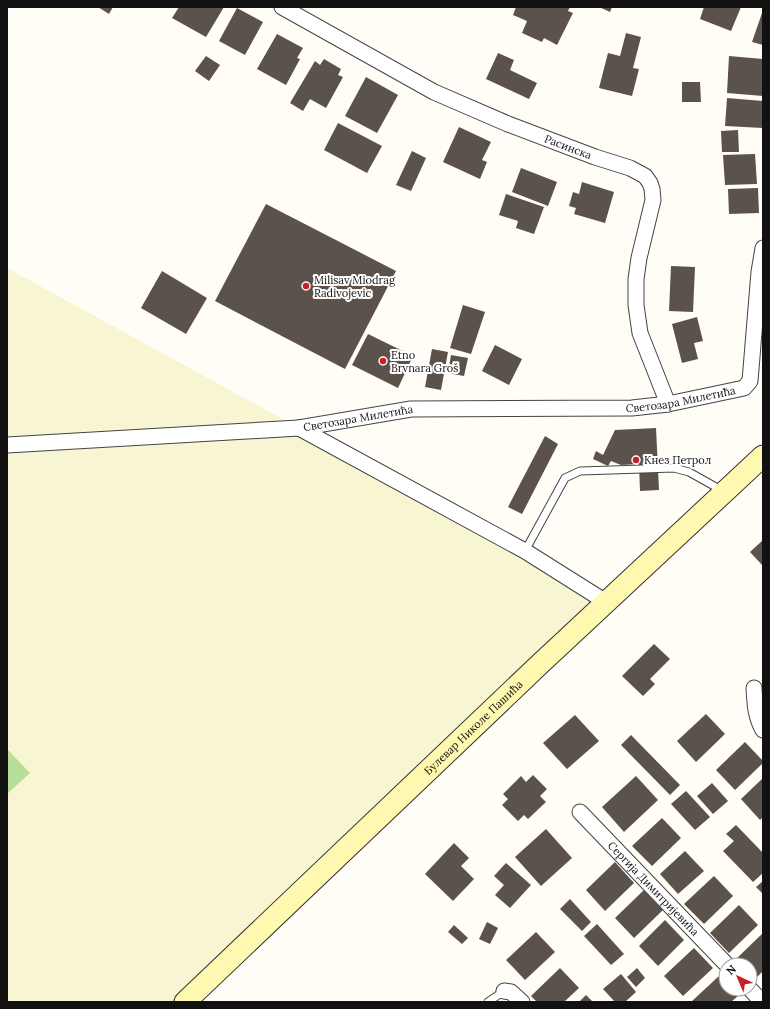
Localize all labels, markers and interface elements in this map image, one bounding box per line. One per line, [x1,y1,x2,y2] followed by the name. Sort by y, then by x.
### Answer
[542,131,594,162] street label: Расинска
[314,273,396,300] place label: Milisav Miodrag Radivojevic
[301,281,311,291] marker: Milisav Miodrag Radivojevic
[391,348,458,375] place label: Etno Brvnara Groš
[378,356,388,366] marker: Etno Brvnara Groš
[626,383,737,415] street label: Светозара Милетића
[302,402,415,434] street label: Светозара Милетића
[644,453,712,467] place label: Кнез Петрол
[631,455,641,465] marker: Кнез Петрол
[421,677,526,778] street label: Булевар Николе Пашића
[605,838,702,939] street label: Сергија Димитријевића
[718,957,758,997] north arrow
[723,961,739,978] text: N

